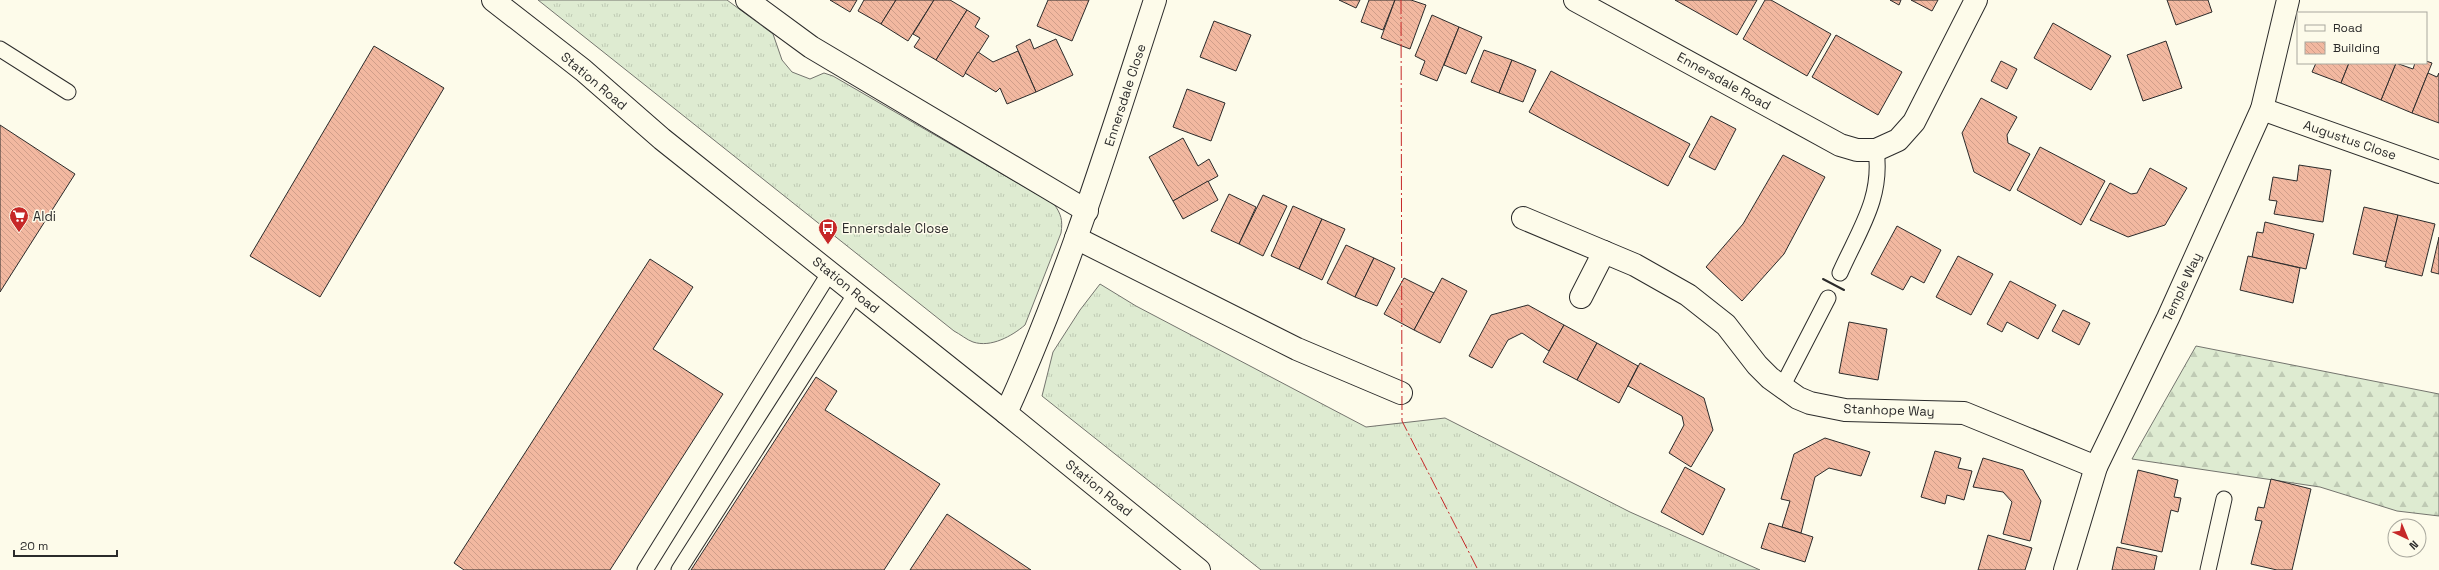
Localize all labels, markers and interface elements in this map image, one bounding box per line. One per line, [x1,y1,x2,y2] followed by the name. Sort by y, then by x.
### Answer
[2297,12,2427,64] legend
[2333,20,2362,36] text: Road
[2333,40,2380,56] text: Building
[1100,42,1150,148] street label: Ennersdale Close
[557,48,631,114] street label: Station Road
[1674,48,1774,114] street label: Ennersdale Road
[2301,116,2399,164] street label: Augustus Close
[8,205,30,233] supermarket icon: Aldi
[33,208,56,225] place label: Aldi
[817,217,839,245] bus stop icon: Ennersdale Close
[842,220,949,237] place label: Ennersdale Close
[2159,250,2205,324] street label: Temple Way
[809,253,883,317] street label: Station Road
[1843,400,1935,420] street label: Stanhope Way
[1062,456,1136,520] street label: Station Road
[2387,518,2427,558] north arrow
[14,532,117,558] scale bar
[20,538,48,554] text: 20 m
[2406,538,2421,553] text: N

